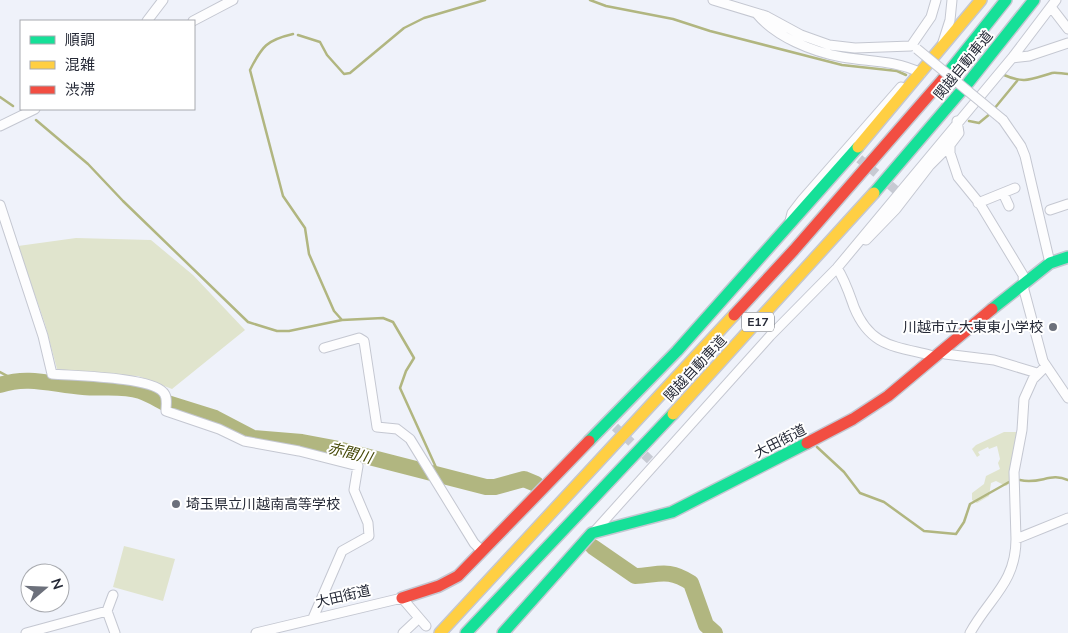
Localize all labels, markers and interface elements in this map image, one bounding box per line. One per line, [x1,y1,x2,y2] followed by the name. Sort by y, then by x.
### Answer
[20,20,195,110] legend
[930,27,996,103] street label: 関越自動車道
[65,30,95,49] text: 順調
[65,55,95,74] text: 混雑
[65,80,95,99] text: 渋滞
[742,313,774,332] road number: E17
[903,318,1043,336] place label: 川越市立大東東小学校
[1047,321,1059,333] marker: 川越市立大東東小学校
[660,331,730,405] street label: 関越自動車道
[751,420,809,462] street label: 大田街道
[326,438,376,468] water label: 赤間川
[186,495,340,513] place label: 埼玉県立川越南高等学校
[170,498,182,510] marker: 埼玉県立川越南高等学校
[20,563,70,613] north arrow
[47,576,68,592] text: N
[314,581,372,611] street label: 大田街道

